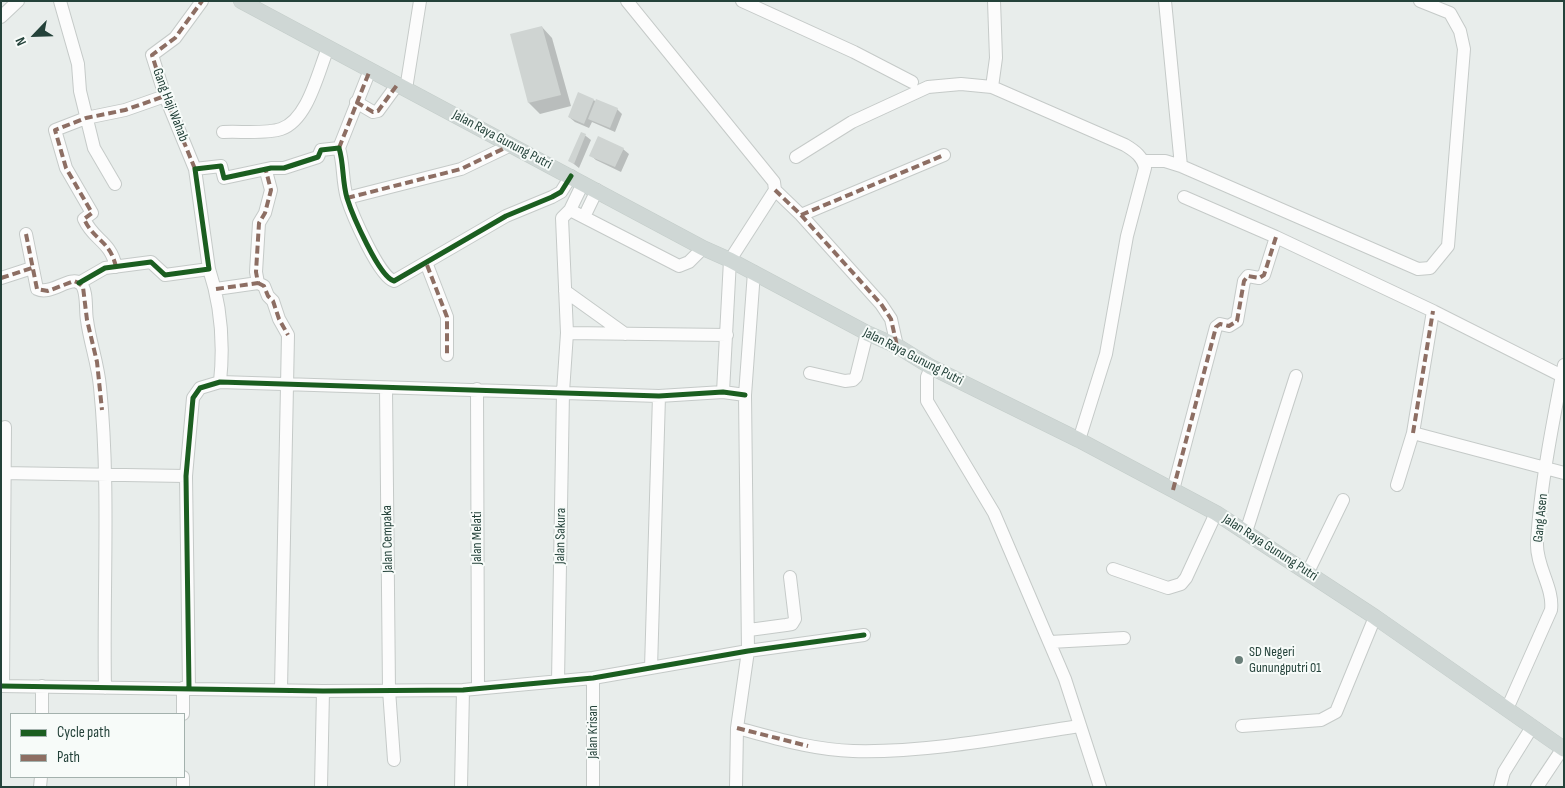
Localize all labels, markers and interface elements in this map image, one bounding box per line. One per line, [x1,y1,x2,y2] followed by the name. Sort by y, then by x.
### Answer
[10,10,60,60] north arrow
[12,34,30,48] text: N
[148,66,192,144] street label: Gang Haji Wahab
[449,107,555,173] street label: Jalan Raya Gunung Putri
[860,325,966,389] street label: Jalan Raya Gunung Putri
[1530,493,1552,543] street label: Gang Asen
[379,505,397,573] street label: Jalan Cempaka
[552,508,570,564] street label: Jalan Sakura
[469,511,485,565] street label: Jalan Melati
[1219,511,1321,585] street label: Jalan Raya Gunung Putri
[1249,644,1321,676] place label: SD Negeri Gunungputri 01
[1233,654,1245,666] marker: SD Negeri Gunungputri 01
[585,705,601,759] street label: Jalan Krisan
[10,713,185,778] legend
[57,723,110,742] text: Cycle path
[57,748,80,767] text: Path

